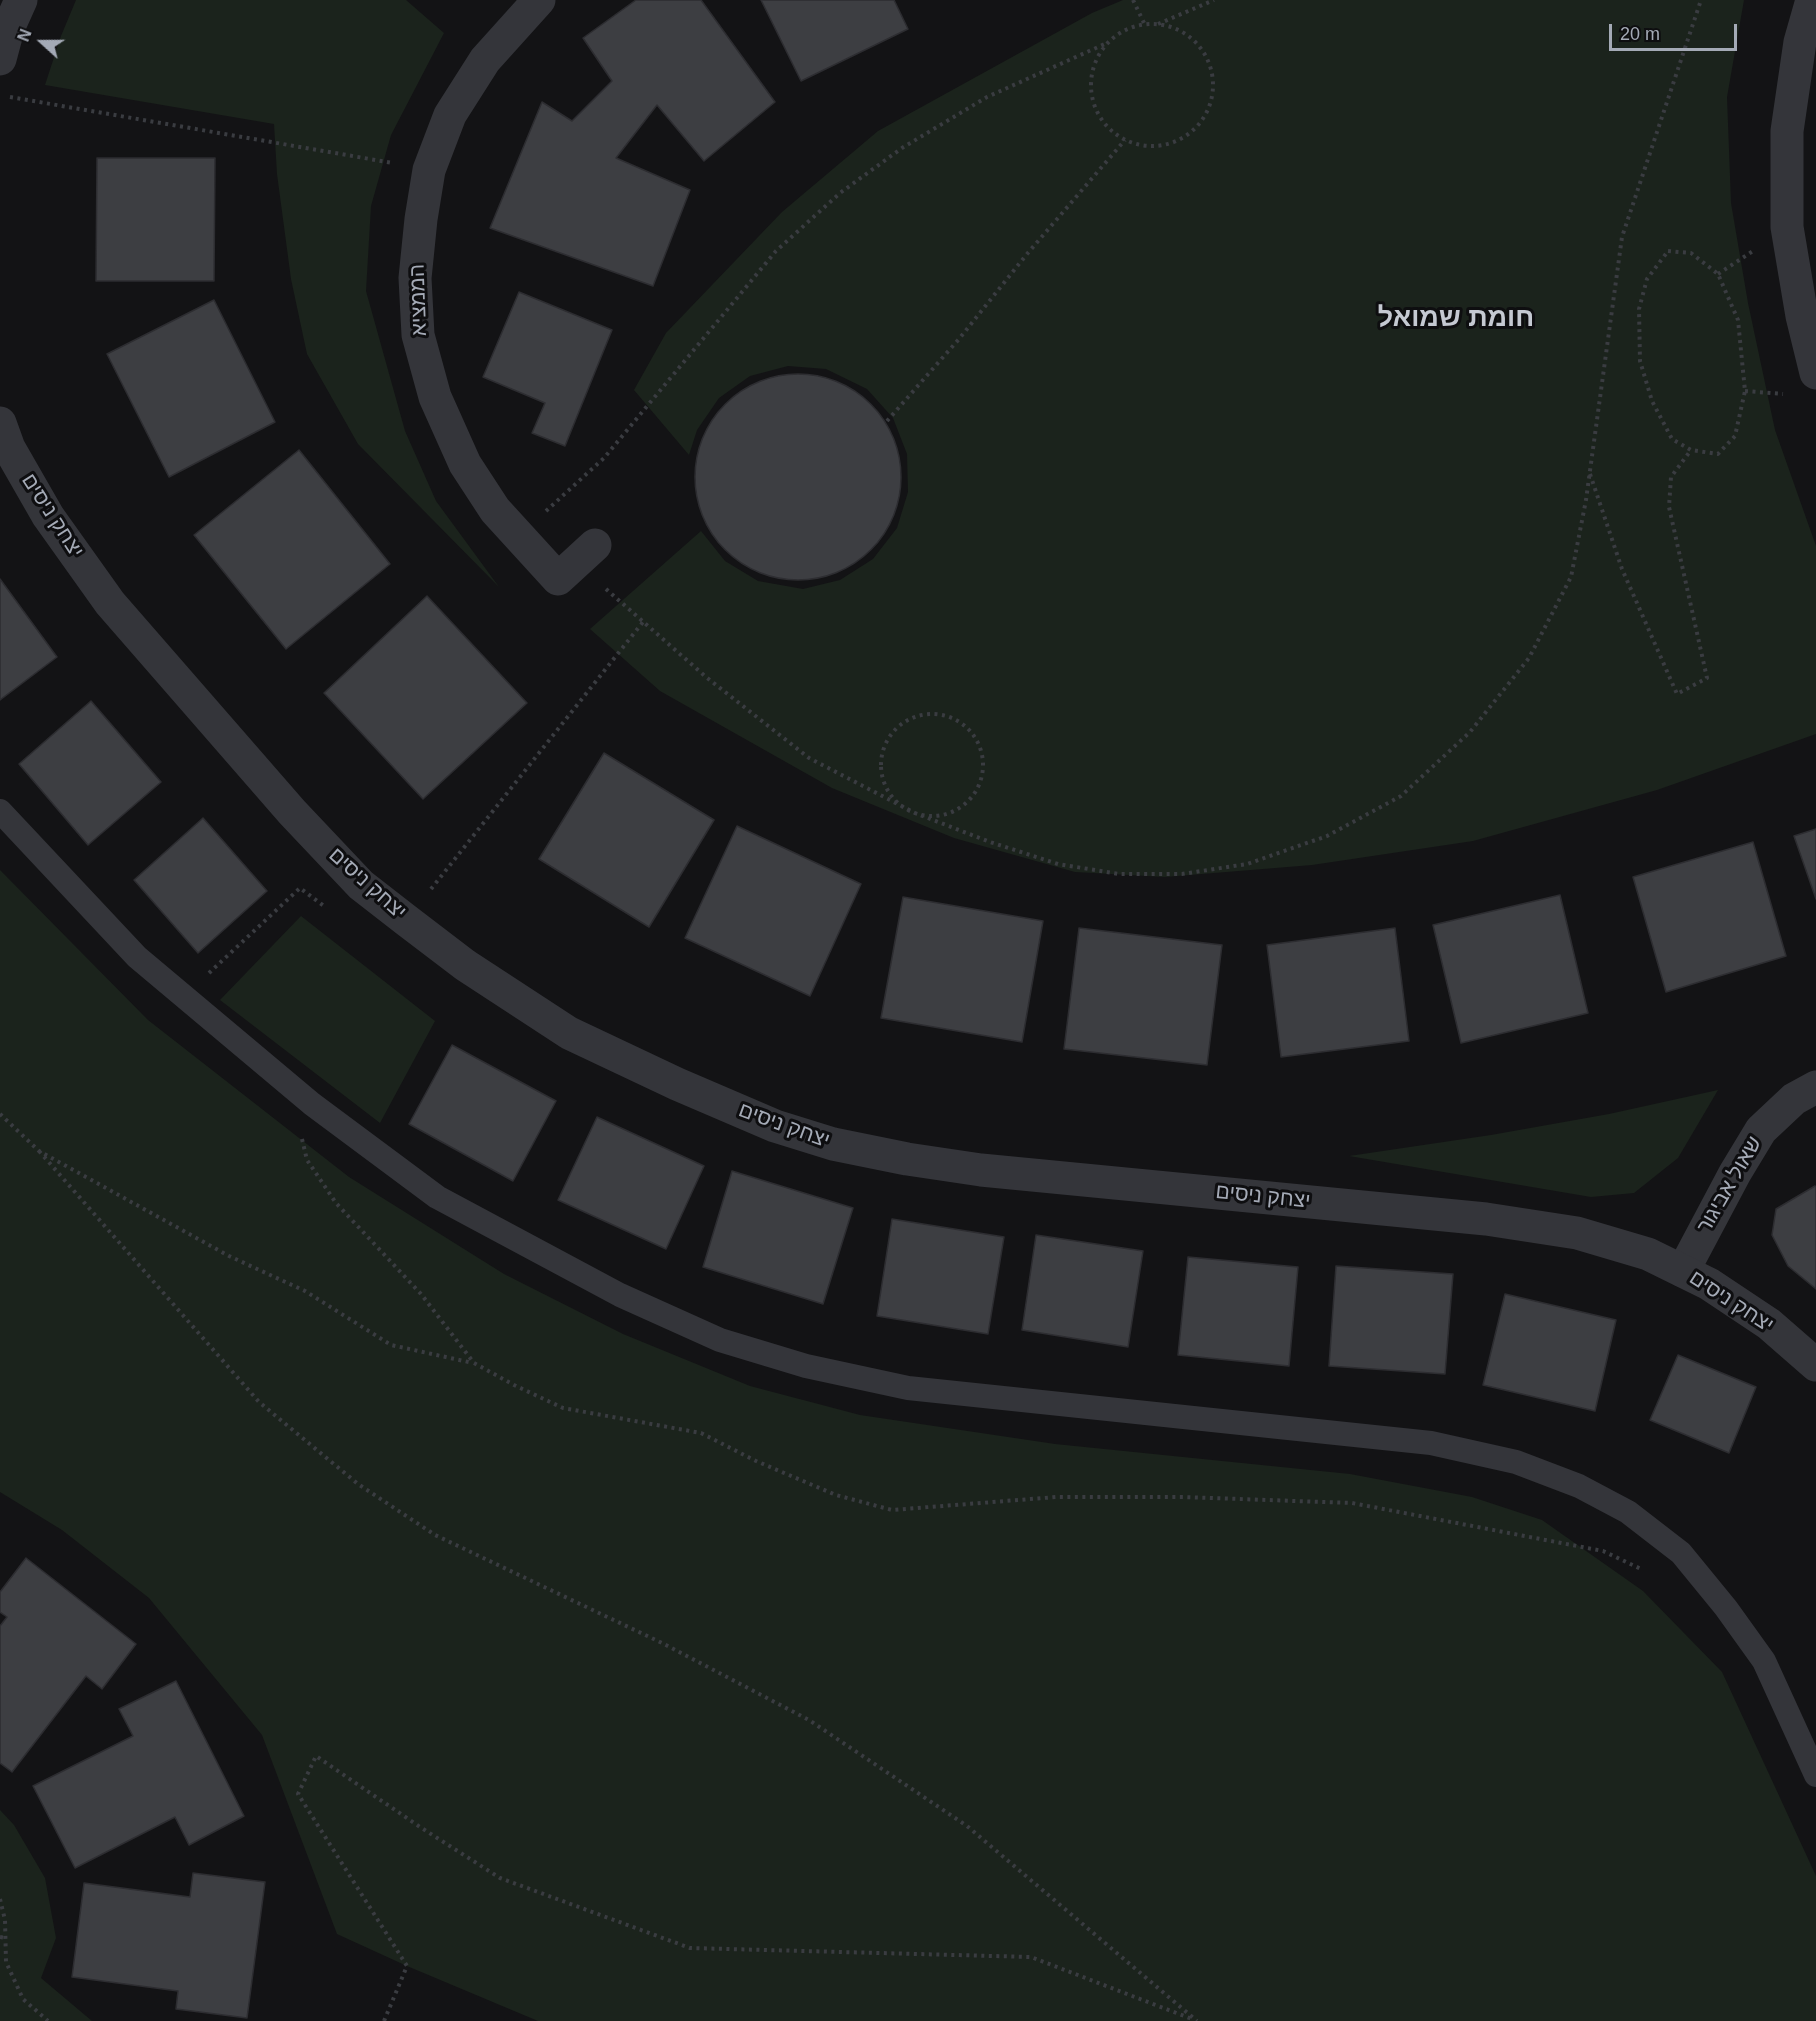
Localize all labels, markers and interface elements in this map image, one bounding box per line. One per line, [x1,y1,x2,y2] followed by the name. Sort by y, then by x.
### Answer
[12,12,72,72] north arrow
[1612,12,1740,50] scale bar
[1620,24,1660,44] text: 20 m
[15,27,35,44] text: N
[405,263,433,337] street label: הממציא
[1378,303,1534,335] district label: חומת שמואל
[16,469,88,563] street label: יצחק ניסים
[323,843,411,925] street label: יצחק ניסים
[735,1098,833,1154] street label: יצחק ניסים
[1692,1132,1768,1238] street label: שאול אביגור
[1214,1179,1312,1215] street label: יצחק ניסים
[1684,1266,1778,1338] street label: יצחק ניסים

